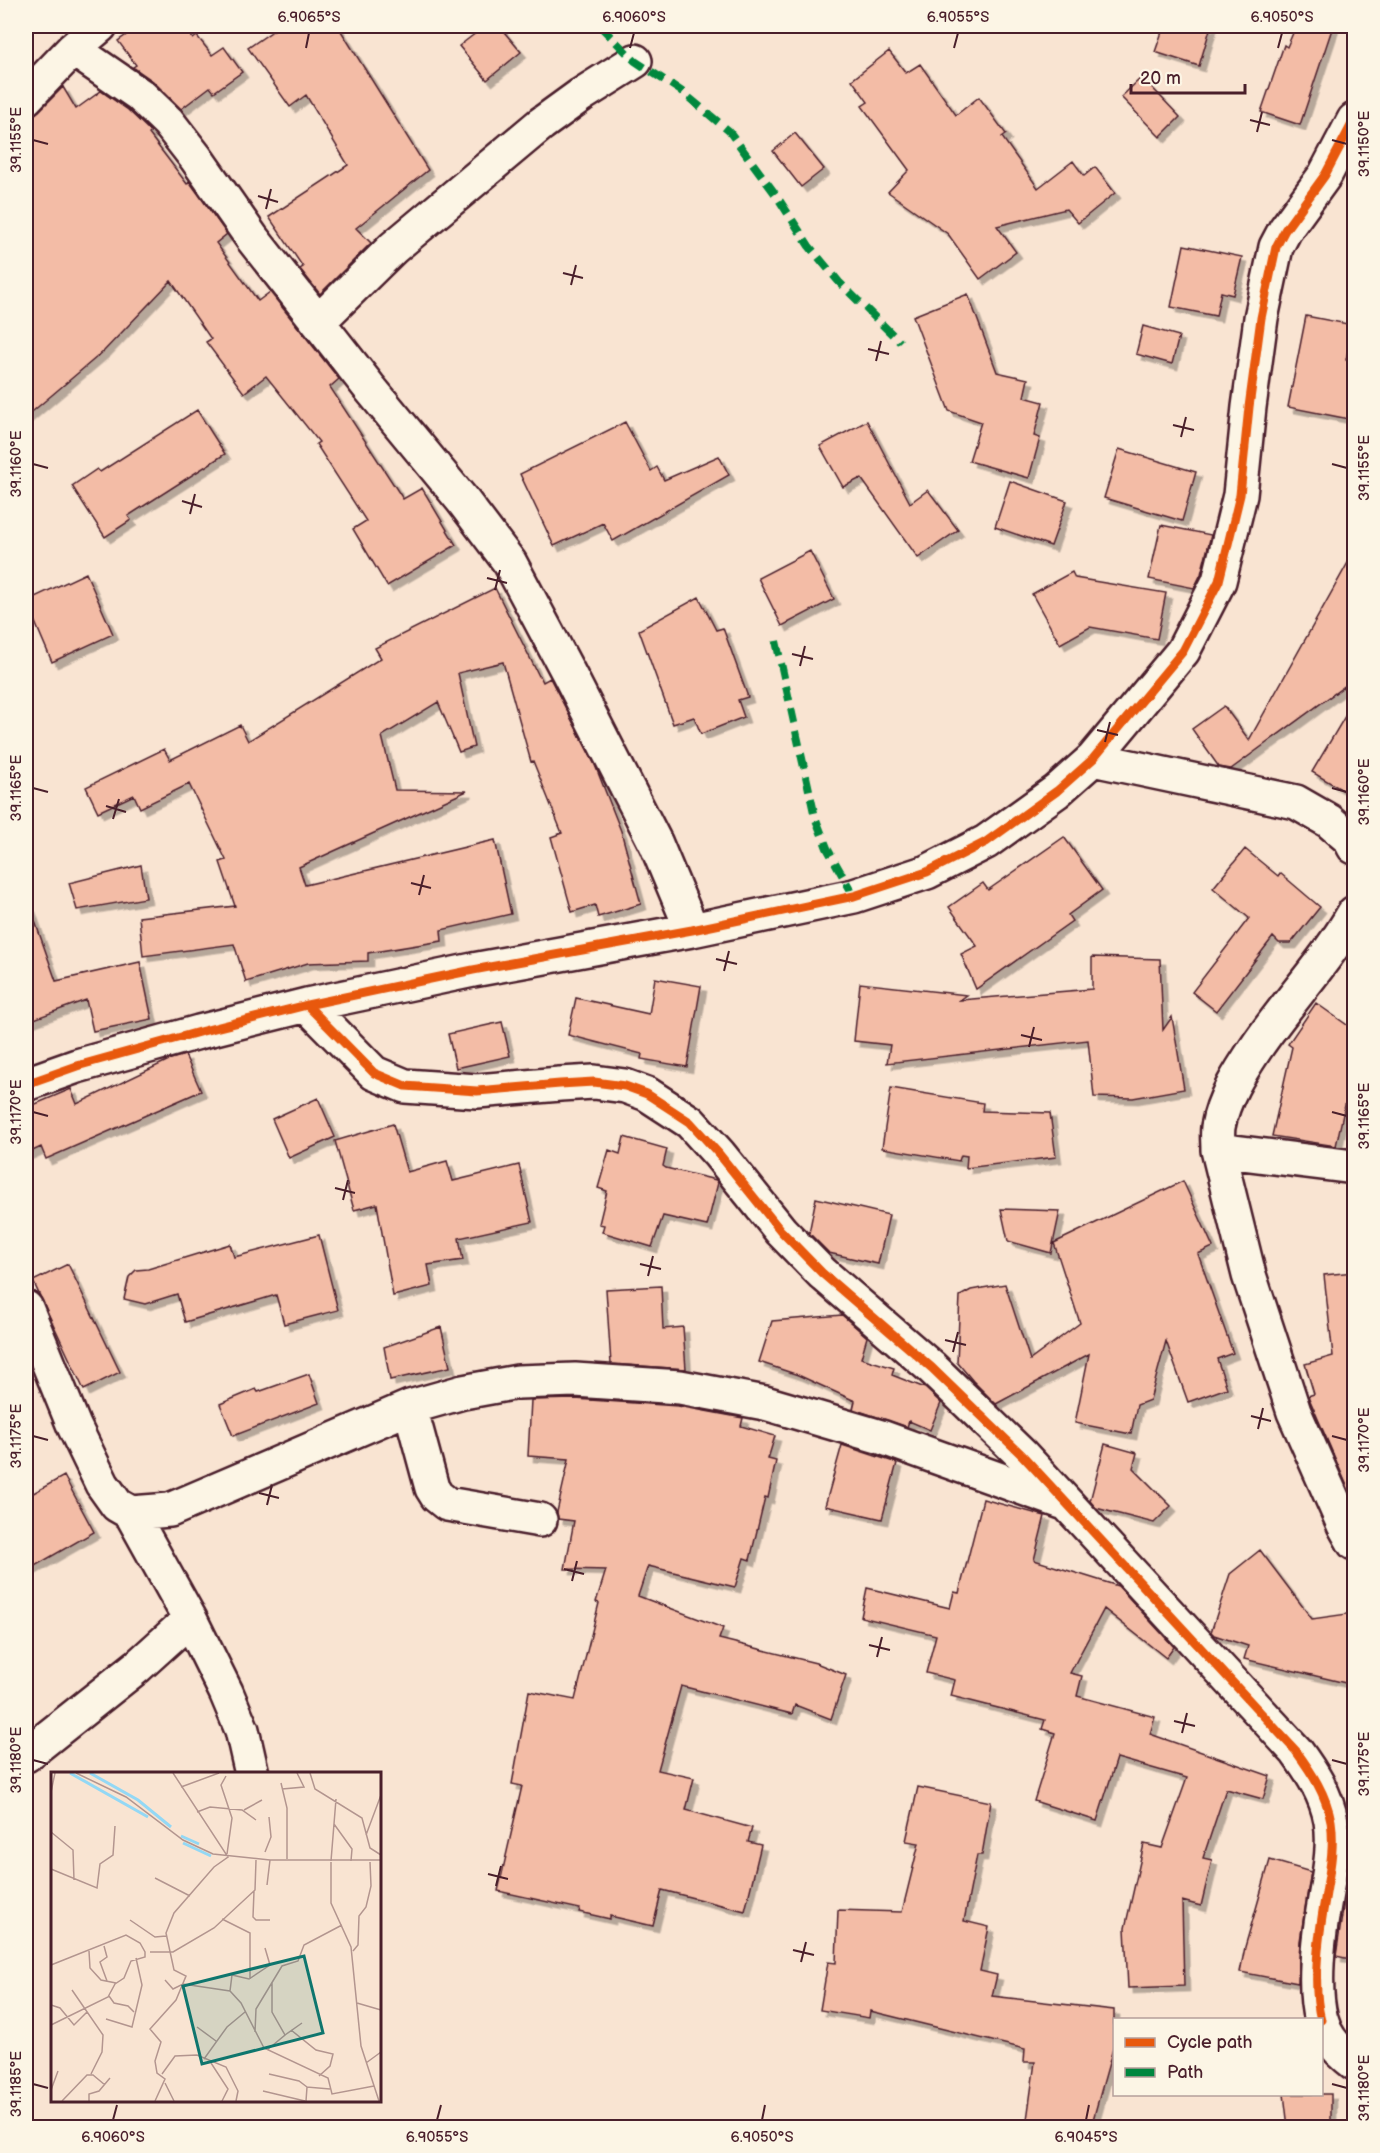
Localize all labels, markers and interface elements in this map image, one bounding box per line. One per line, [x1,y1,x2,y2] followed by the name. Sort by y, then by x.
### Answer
[277,8,341,27] text: 6.9065°S
[602,8,666,27] text: 6.9060°S
[927,8,989,27] text: 6.9055°S
[1251,8,1314,27] text: 6.9050°S
[1131,57,1245,95] scale bar
[1140,68,1181,89] text: 20 m
[7,107,26,173] text: 39.1155°E
[1355,111,1374,177] text: 39.1150°E
[7,430,26,498] text: 39.1160°E
[1355,435,1374,501] text: 39.1155°E
[7,754,26,821] text: 39.1165°E
[1355,758,1374,826] text: 39.1160°E
[7,1079,26,1145] text: 39.1170°E
[1355,1082,1374,1149] text: 39.1165°E
[7,1403,26,1469] text: 39.1175°E
[1355,1407,1374,1473] text: 39.1170°E
[7,1726,26,1793] text: 39.1180°E
[1355,1731,1374,1797] text: 39.1175°E
[51,1772,381,2102] inset map
[1113,2018,1323,2096] legend
[1167,2032,1253,2053] text: Cycle path
[7,2051,26,2117] text: 39.1185°E
[1355,2054,1374,2121] text: 39.1180°E
[1167,2062,1203,2083] text: Path
[81,2128,145,2147] text: 6.9060°S
[406,2128,468,2147] text: 6.9055°S
[731,2128,794,2147] text: 6.9050°S
[1054,2128,1118,2147] text: 6.9045°S

